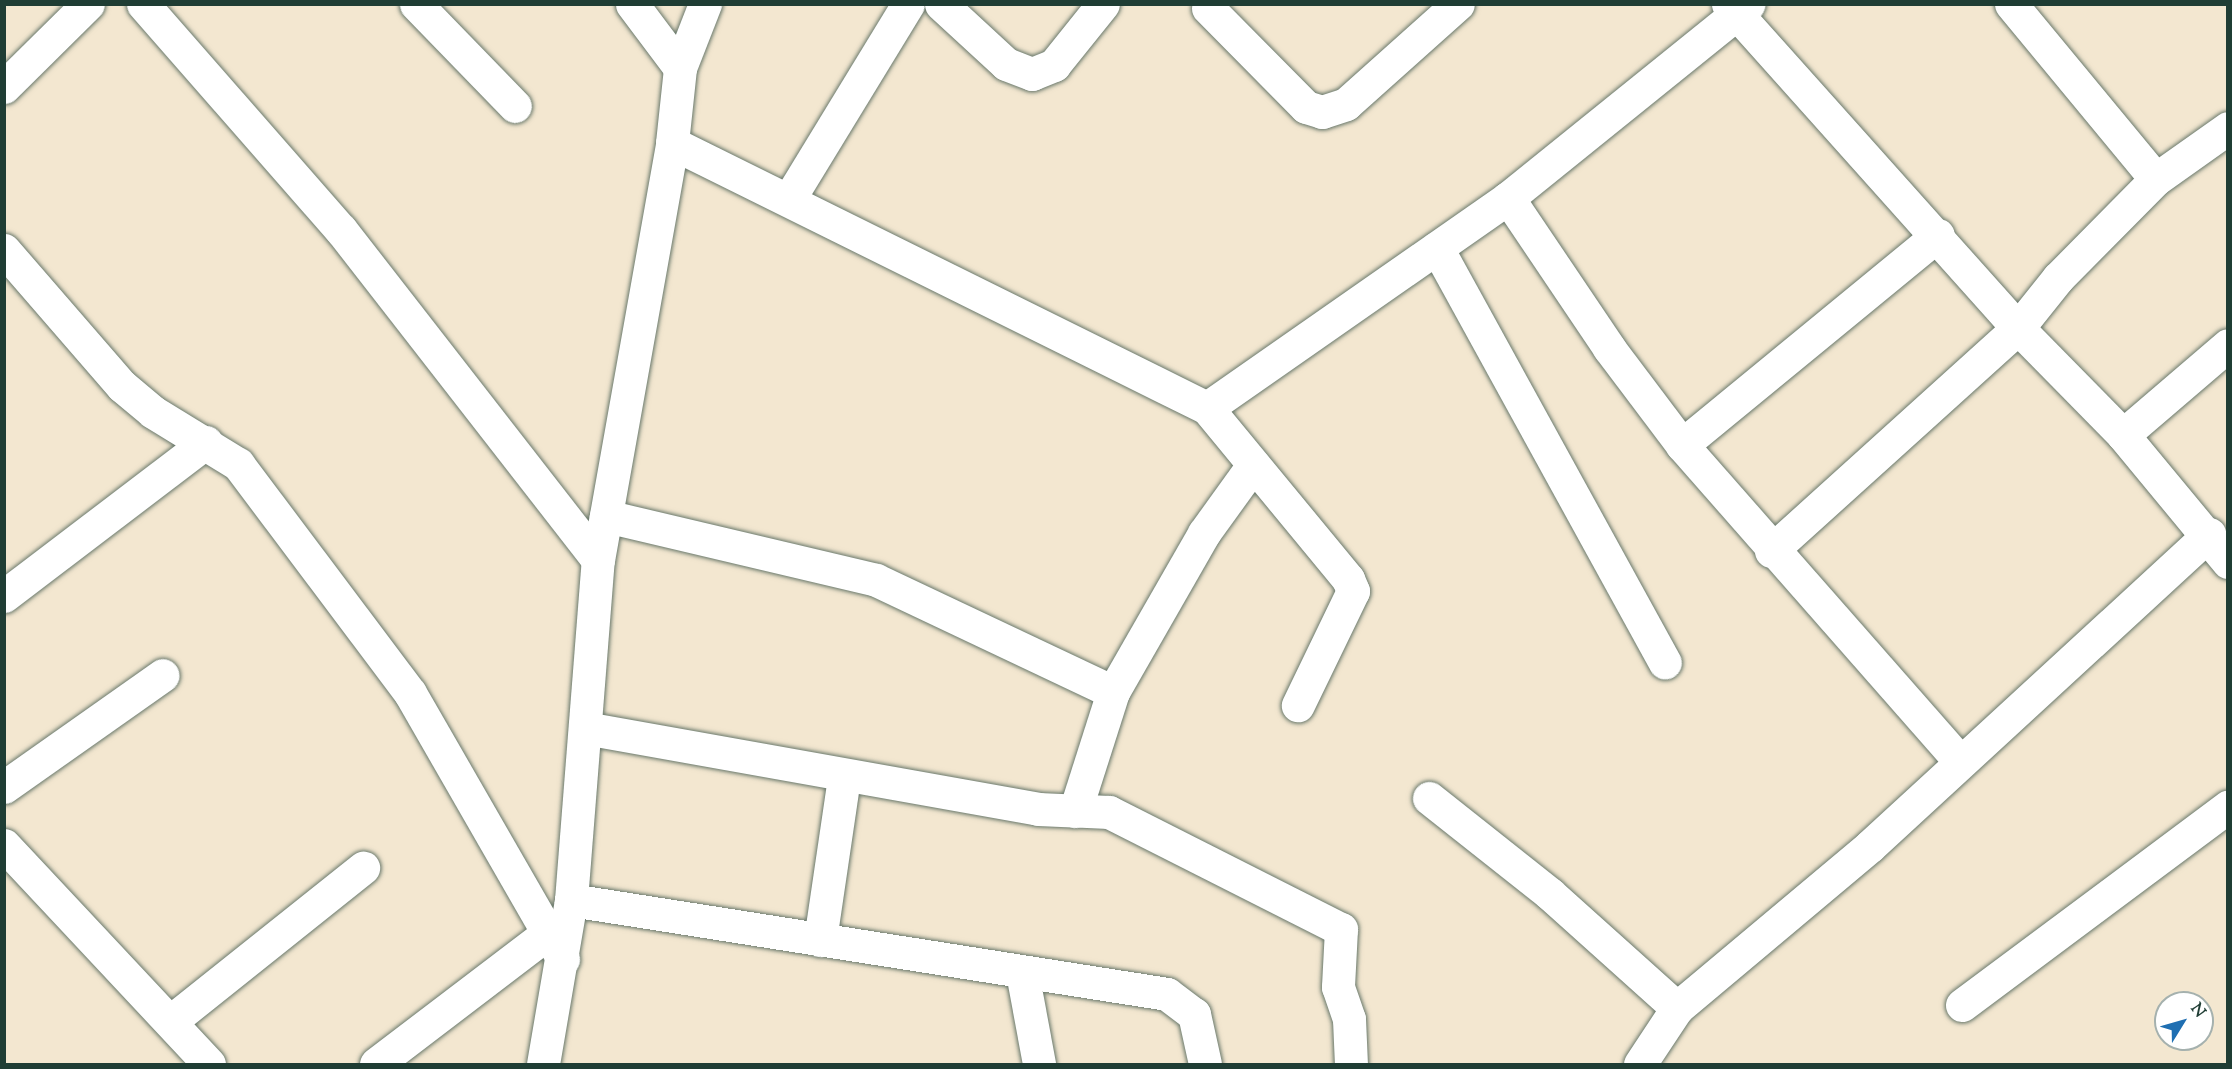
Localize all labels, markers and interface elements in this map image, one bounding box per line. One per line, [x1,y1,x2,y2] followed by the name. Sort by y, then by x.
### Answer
[2154,991,2214,1051] north arrow
[2184,999,2210,1023] text: N

